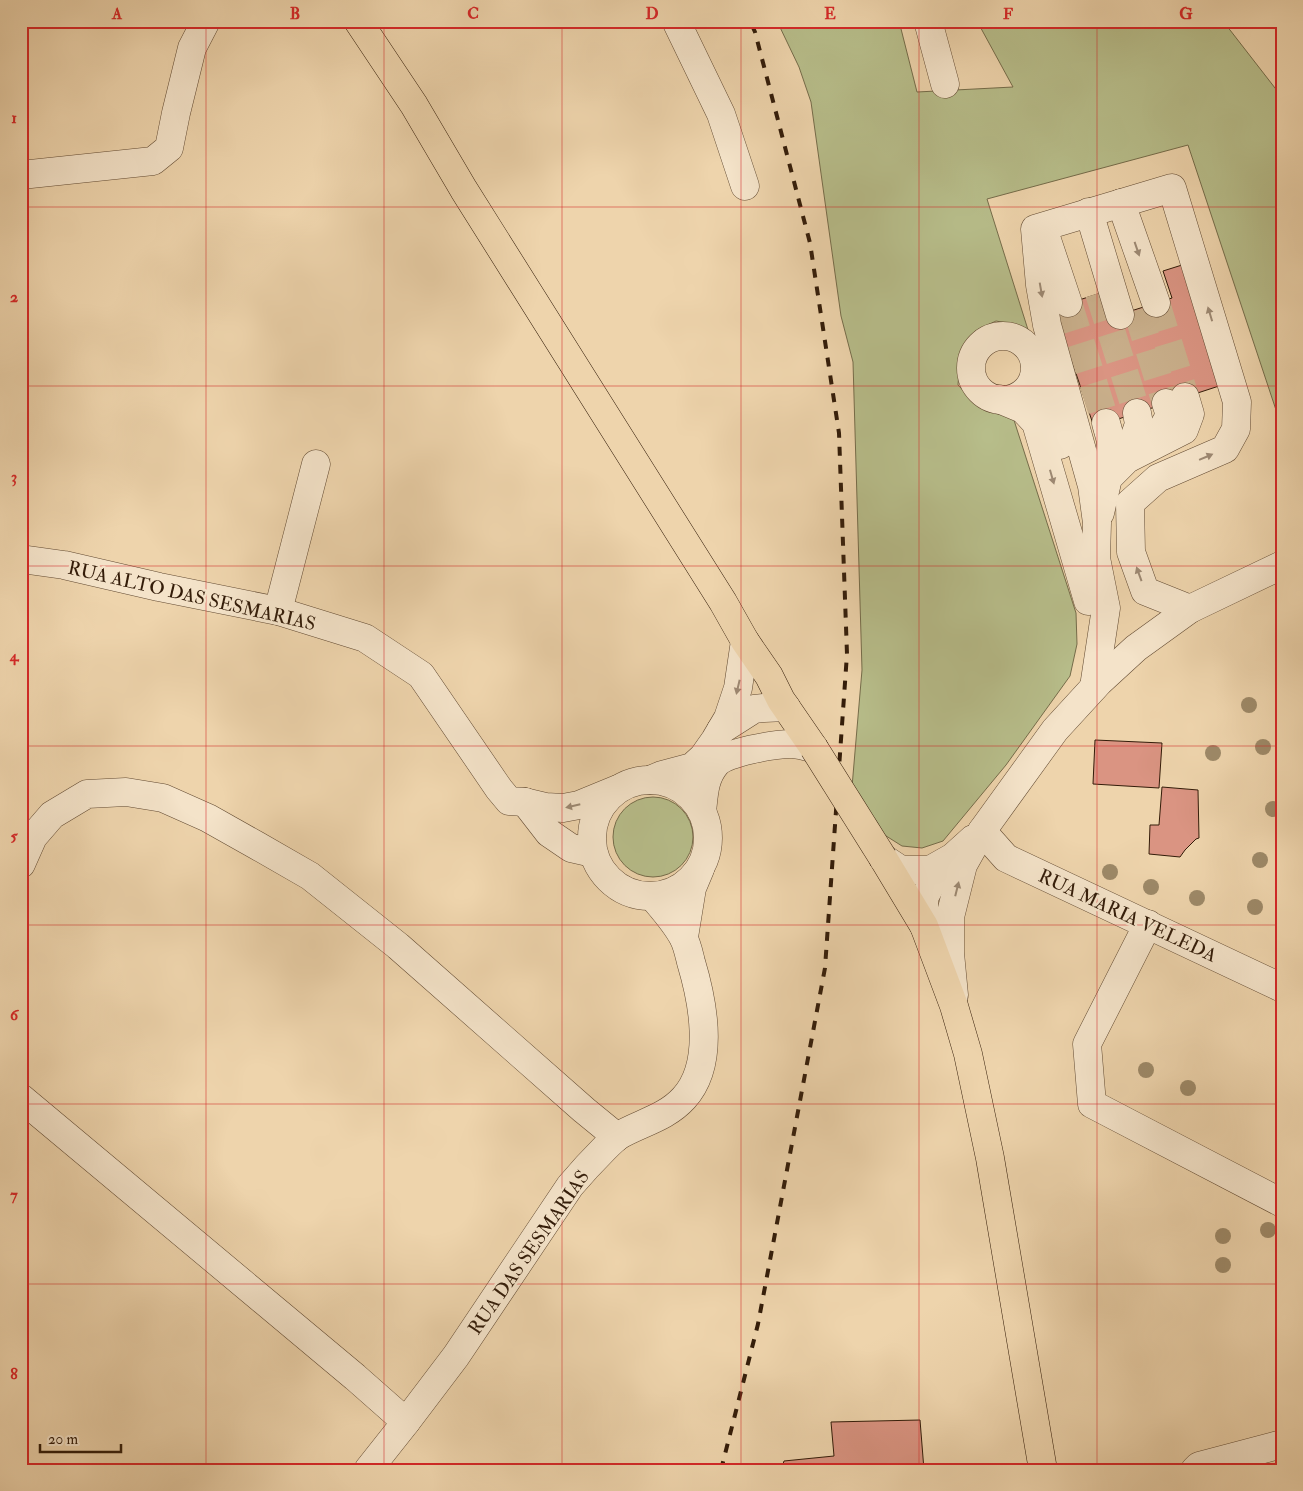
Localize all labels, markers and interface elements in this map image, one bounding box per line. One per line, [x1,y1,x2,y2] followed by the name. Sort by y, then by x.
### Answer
[111,4,123,24] text: A
[290,4,300,24] text: B
[467,4,479,24] text: C
[645,4,659,24] text: D
[824,4,836,24] text: E
[1003,4,1013,24] text: F
[1179,4,1193,24] text: G
[11,108,17,128] text: 1
[1133,242,1141,257] one-way arrow
[1037,282,1045,298] one-way arrow
[10,287,18,307] text: 2
[1206,307,1214,322] one-way arrow
[1199,453,1213,461] one-way arrow
[11,467,17,487] text: 3
[1048,470,1056,485] one-way arrow
[65,556,318,636] street label: RUA ALTO DAS SESMARIAS
[1135,566,1142,581] one-way arrow
[9,646,20,666] text: 4
[733,679,741,695] one-way arrow
[565,802,580,810] one-way arrow
[10,826,18,846] text: 5
[1035,864,1221,968] street label: RUA MARIA VELEDA
[953,881,961,896] one-way arrow
[10,1005,20,1025] text: 6
[463,1166,595,1340] street label: RUA DAS SESMARIAS
[10,1185,18,1205] text: 7
[10,1364,18,1384] text: 8
[40,1421,121,1453] scale bar
[48,1430,78,1449] text: 20 m

